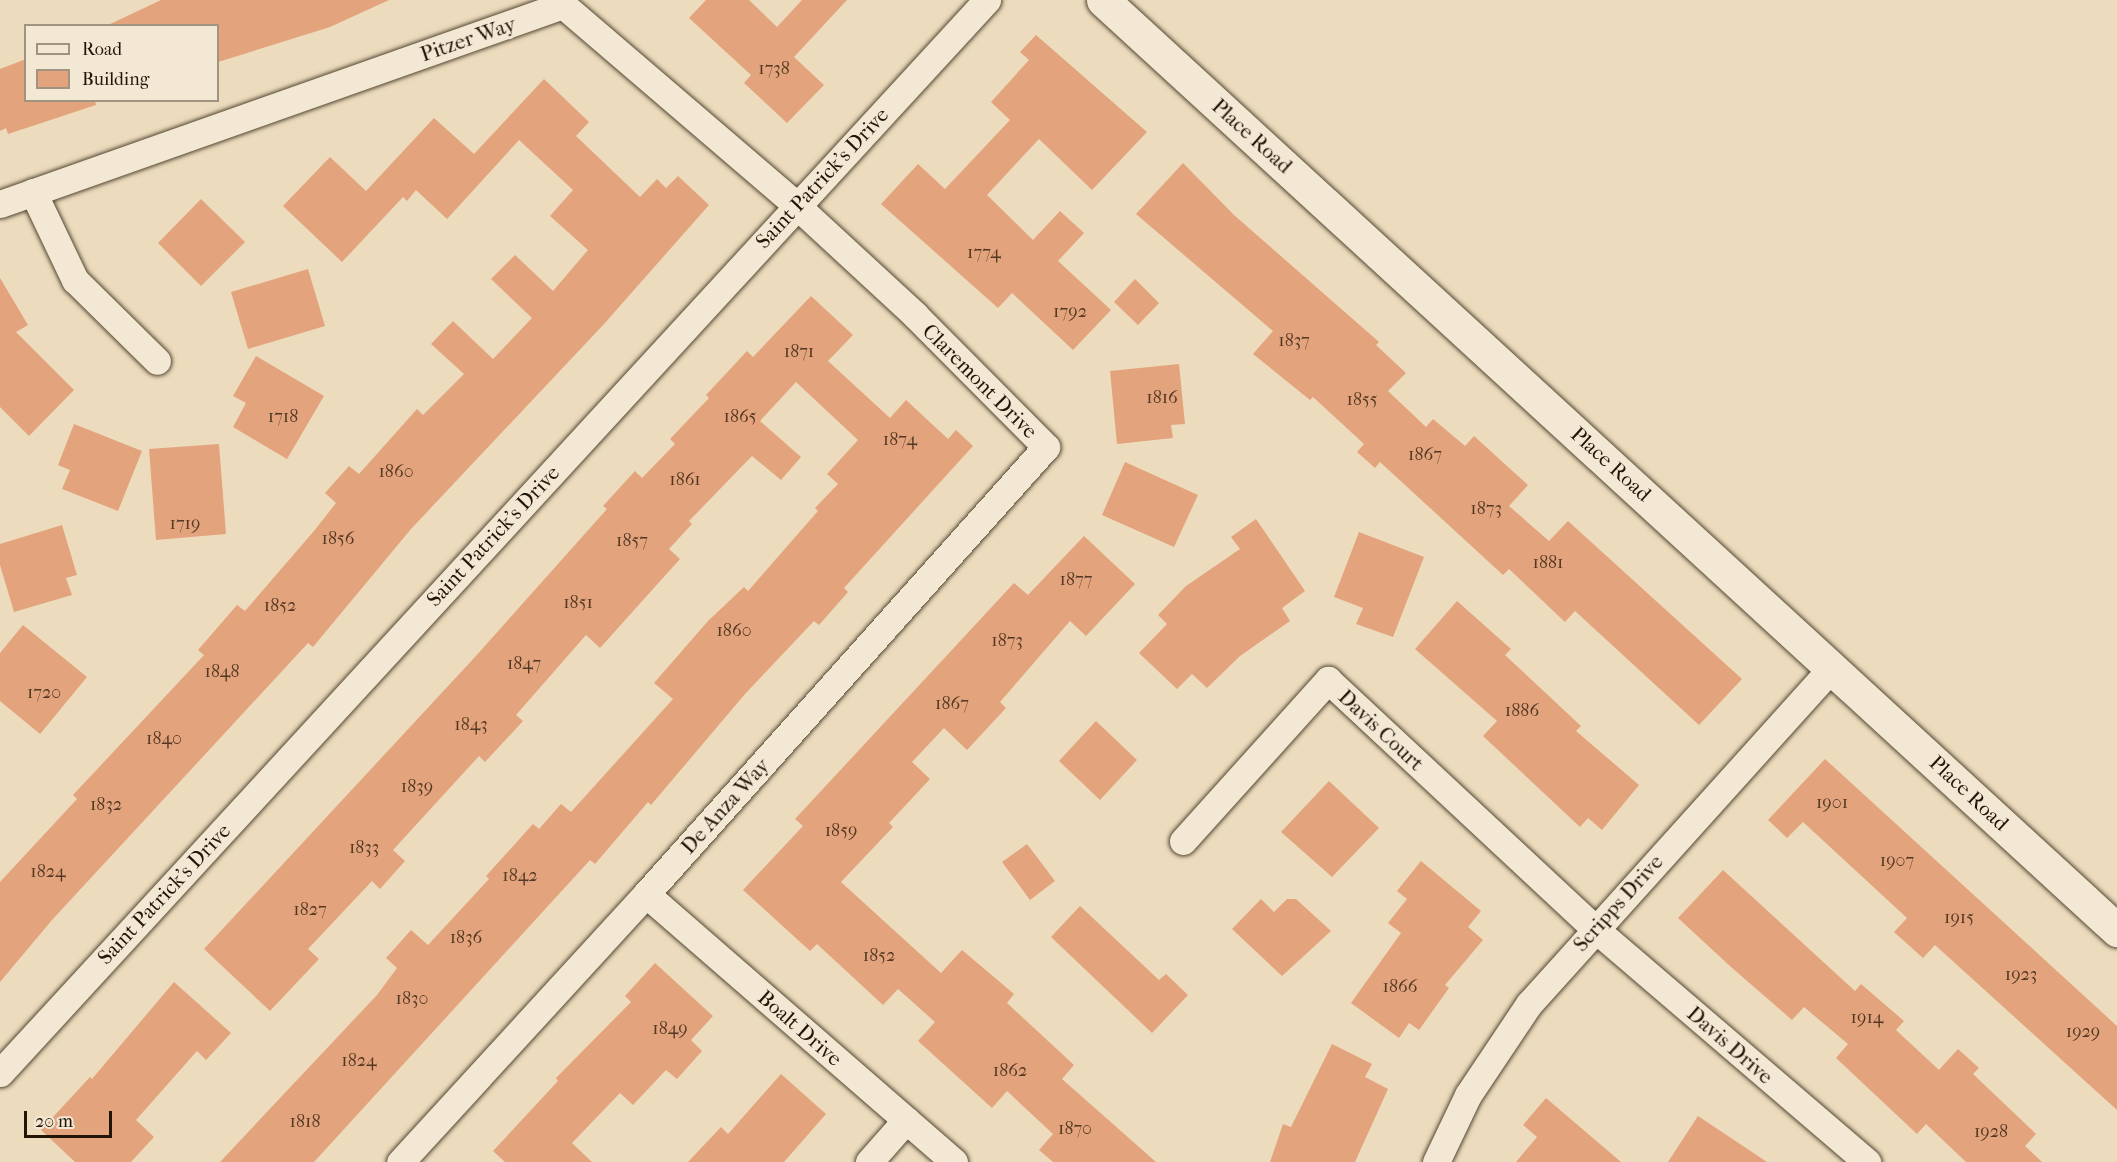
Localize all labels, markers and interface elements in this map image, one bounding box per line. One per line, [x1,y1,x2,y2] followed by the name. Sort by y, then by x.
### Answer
[417,11,519,67] street label: Pitzer Way
[24,24,219,102] legend
[82,39,122,60] text: Road
[758,58,790,80] house number: 1738
[82,69,149,90] text: Building
[1207,93,1297,179] street label: Place Road
[750,102,894,254] street label: Saint Patrick's Drive
[967,242,1001,264] house number: 1774
[1053,301,1087,323] house number: 1792
[917,318,1043,444] street label: Claremont Drive
[1278,330,1310,352] house number: 1837
[784,341,814,363] house number: 1871
[1146,387,1178,409] house number: 1816
[1347,389,1377,411] house number: 1855
[268,406,298,428] house number: 1718
[724,406,756,428] house number: 1865
[1566,421,1656,507] street label: Place Road
[883,429,917,451] house number: 1874
[1408,444,1442,466] house number: 1867
[421,460,565,612] street label: Saint Patrick's Drive
[378,461,414,483] house number: 1860
[669,469,701,491] house number: 1861
[1470,498,1502,520] house number: 1873
[170,513,200,535] house number: 1719
[322,528,354,550] house number: 1856
[616,530,648,552] house number: 1857
[1533,552,1563,574] house number: 1881
[1060,569,1092,591] house number: 1877
[563,592,593,614] house number: 1851
[264,595,296,617] house number: 1852
[716,620,752,642] house number: 1860
[991,630,1023,652] house number: 1873
[507,653,541,675] house number: 1847
[204,661,240,683] house number: 1848
[27,682,61,704] house number: 1720
[1333,684,1429,776] street label: Davis Court
[935,693,969,715] house number: 1867
[1505,700,1539,722] house number: 1886
[454,714,488,736] house number: 1843
[146,728,182,750] house number: 1840
[1924,750,2014,836] street label: Place Road
[676,753,774,859] street label: De Anza Way
[401,776,433,798] house number: 1839
[1816,792,1848,814] house number: 1901
[90,794,122,816] house number: 1832
[92,818,236,970] street label: Saint Patrick's Drive
[825,820,857,842] house number: 1859
[349,837,379,859] house number: 1833
[1568,849,1668,957] street label: Scripps Drive
[1880,850,1914,872] house number: 1907
[30,861,66,883] house number: 1824
[502,865,538,887] house number: 1842
[293,899,327,921] house number: 1827
[1944,907,1974,929] house number: 1915
[450,927,482,949] house number: 1836
[863,945,895,967] house number: 1852
[2005,964,2037,986] house number: 1923
[1383,976,1417,998] house number: 1866
[753,985,847,1071] street label: Boalt Drive
[396,988,428,1010] house number: 1830
[1682,1001,1778,1089] street label: Davis Drive
[1851,1007,1883,1029] house number: 1914
[652,1018,688,1040] house number: 1849
[2066,1021,2100,1043] house number: 1929
[341,1050,377,1072] house number: 1824
[993,1060,1027,1082] house number: 1862
[27,1099,116,1137] scale bar
[35,1111,73,1132] text: 20 m
[290,1111,320,1133] house number: 1818
[1058,1118,1092,1140] house number: 1870
[1974,1121,2008,1143] house number: 1928

